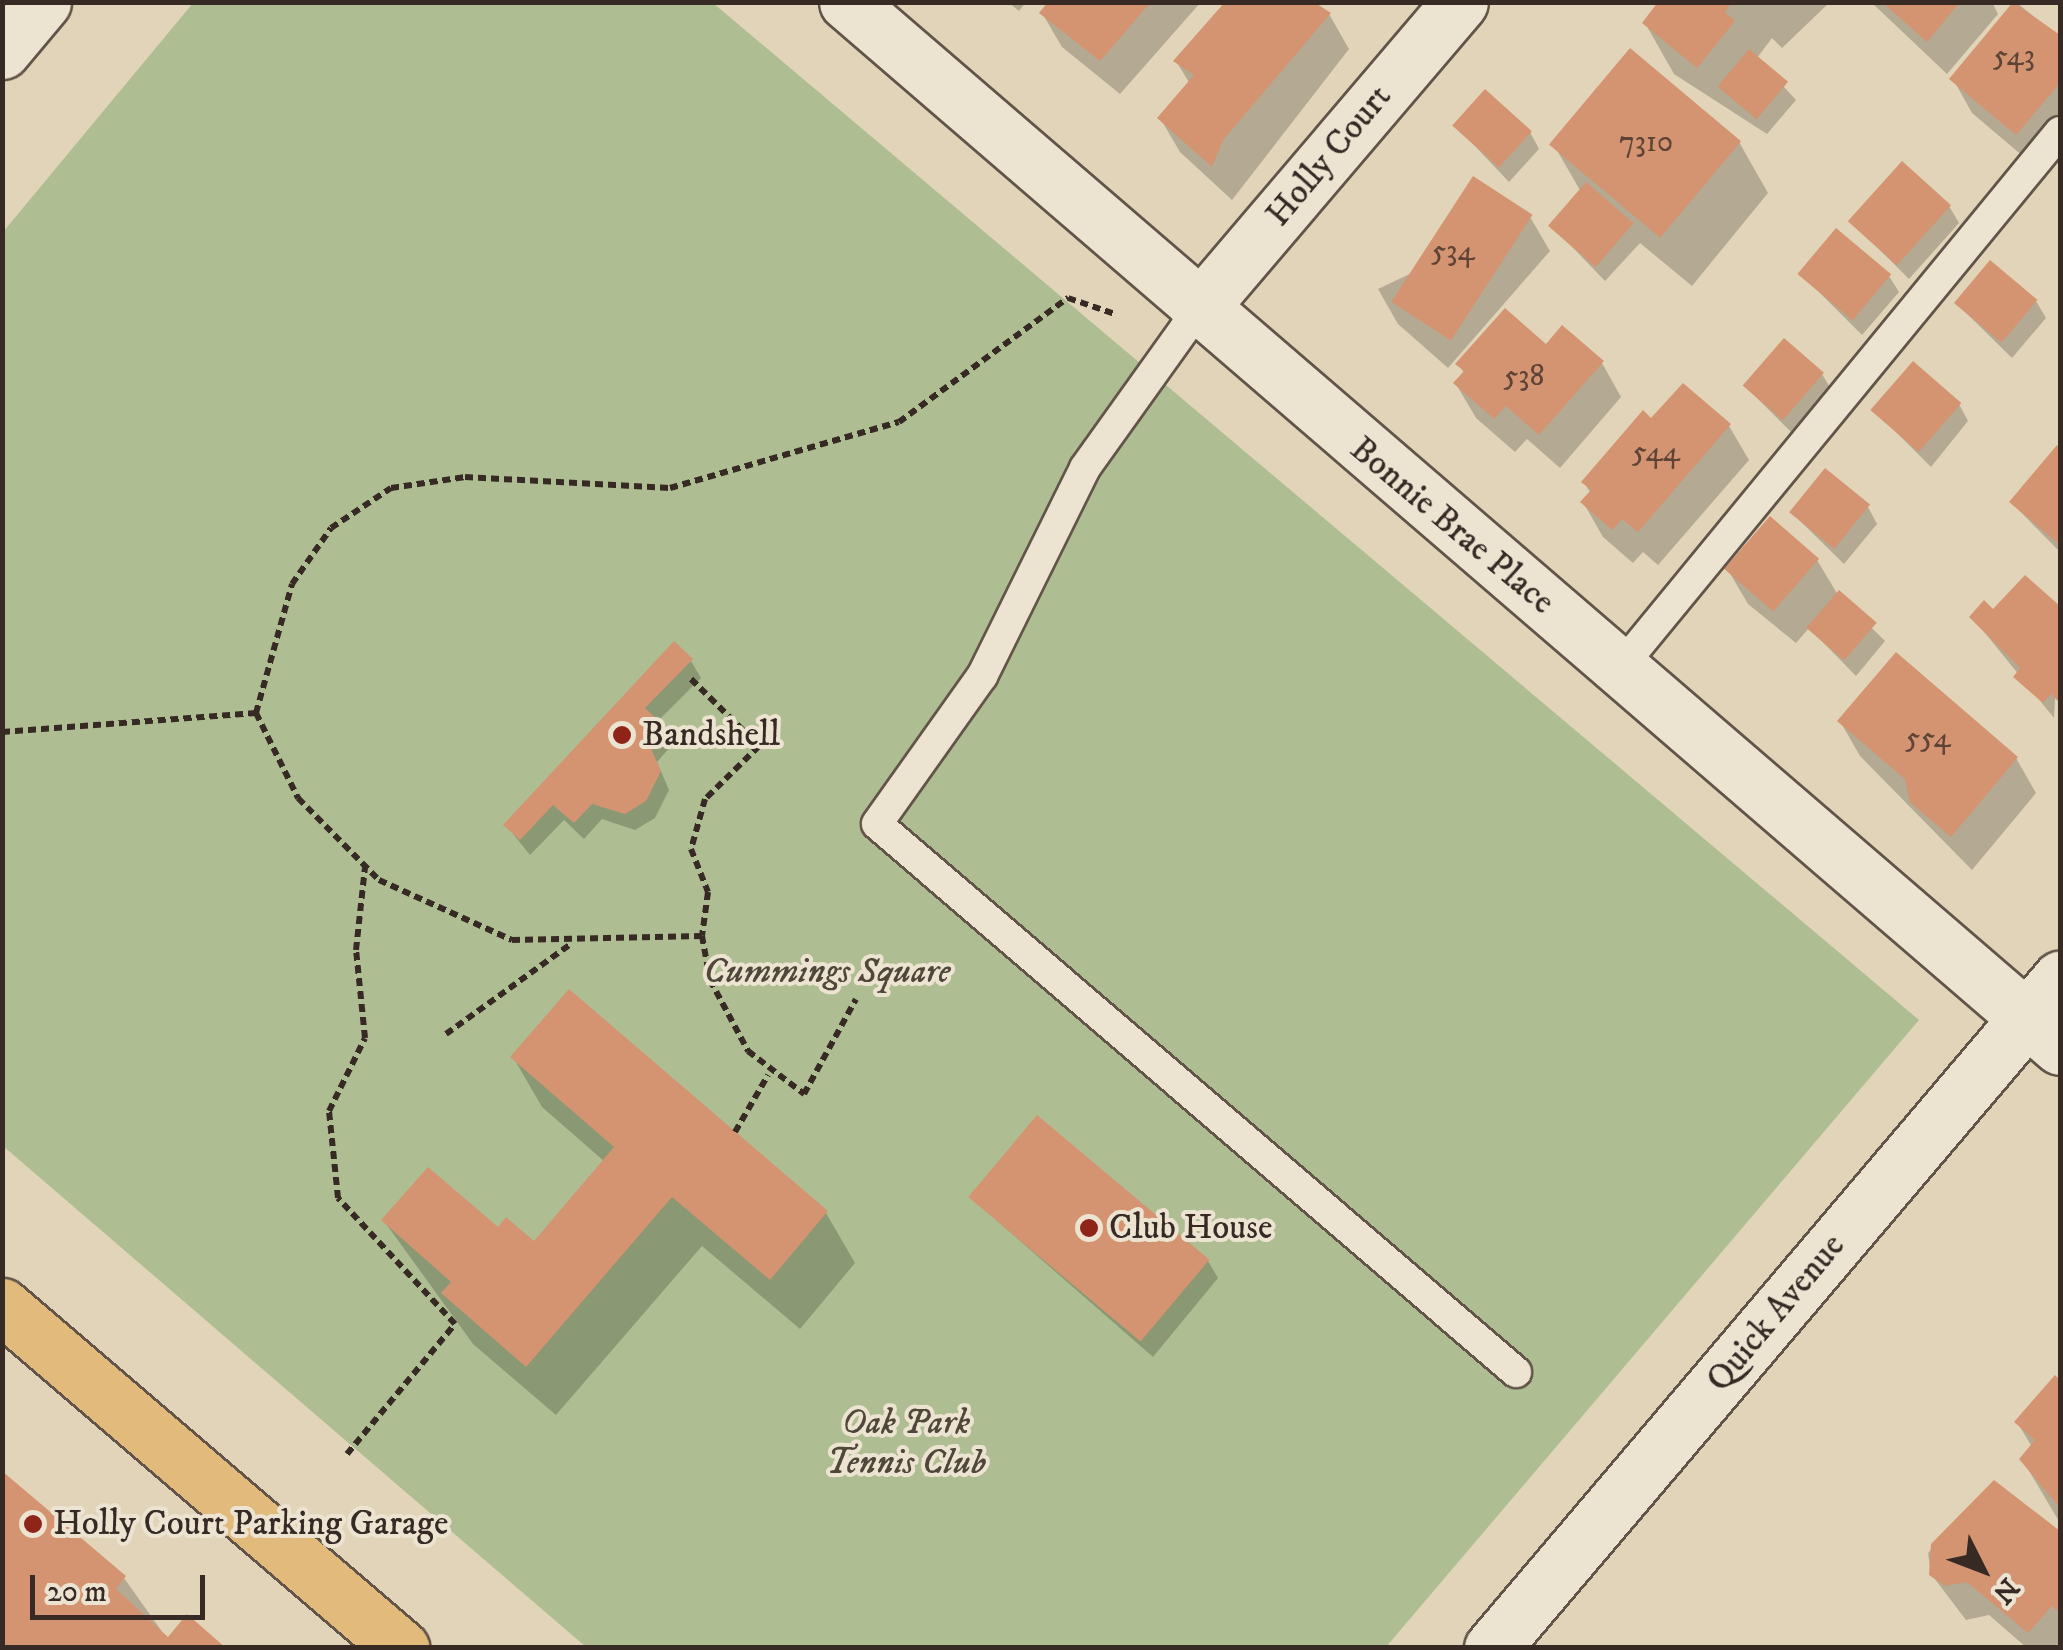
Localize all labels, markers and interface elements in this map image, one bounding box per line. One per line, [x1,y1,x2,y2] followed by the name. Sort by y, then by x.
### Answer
[1993,39,2035,75] house number: 543
[1258,77,1400,235] street label: Holly Court
[1619,125,1673,161] house number: 7310
[1431,234,1475,270] house number: 534
[1503,359,1545,395] house number: 538
[1341,428,1563,624] street label: Bonnie Brae Place
[1632,435,1680,471] house number: 544
[642,714,780,756] place label: Bandshell
[1905,721,1951,757] house number: 554
[611,724,633,746] marker: Bandshell
[704,951,950,993] park label: Cummings Square
[1109,1207,1272,1249] place label: Club House
[1078,1217,1100,1239] marker: Club House
[1698,1226,1854,1400] street label: Quick Avenue
[826,1402,986,1484] park label: Oak Park Tennis Club
[53,1503,448,1545] place label: Holly Court Parking Garage
[22,1513,44,1535] marker: Holly Court Parking Garage
[1933,1520,2033,1620] north arrow
[35,1555,210,1617] scale bar
[1985,1570,2026,1611] text: N
[47,1574,107,1611] text: 20 m

